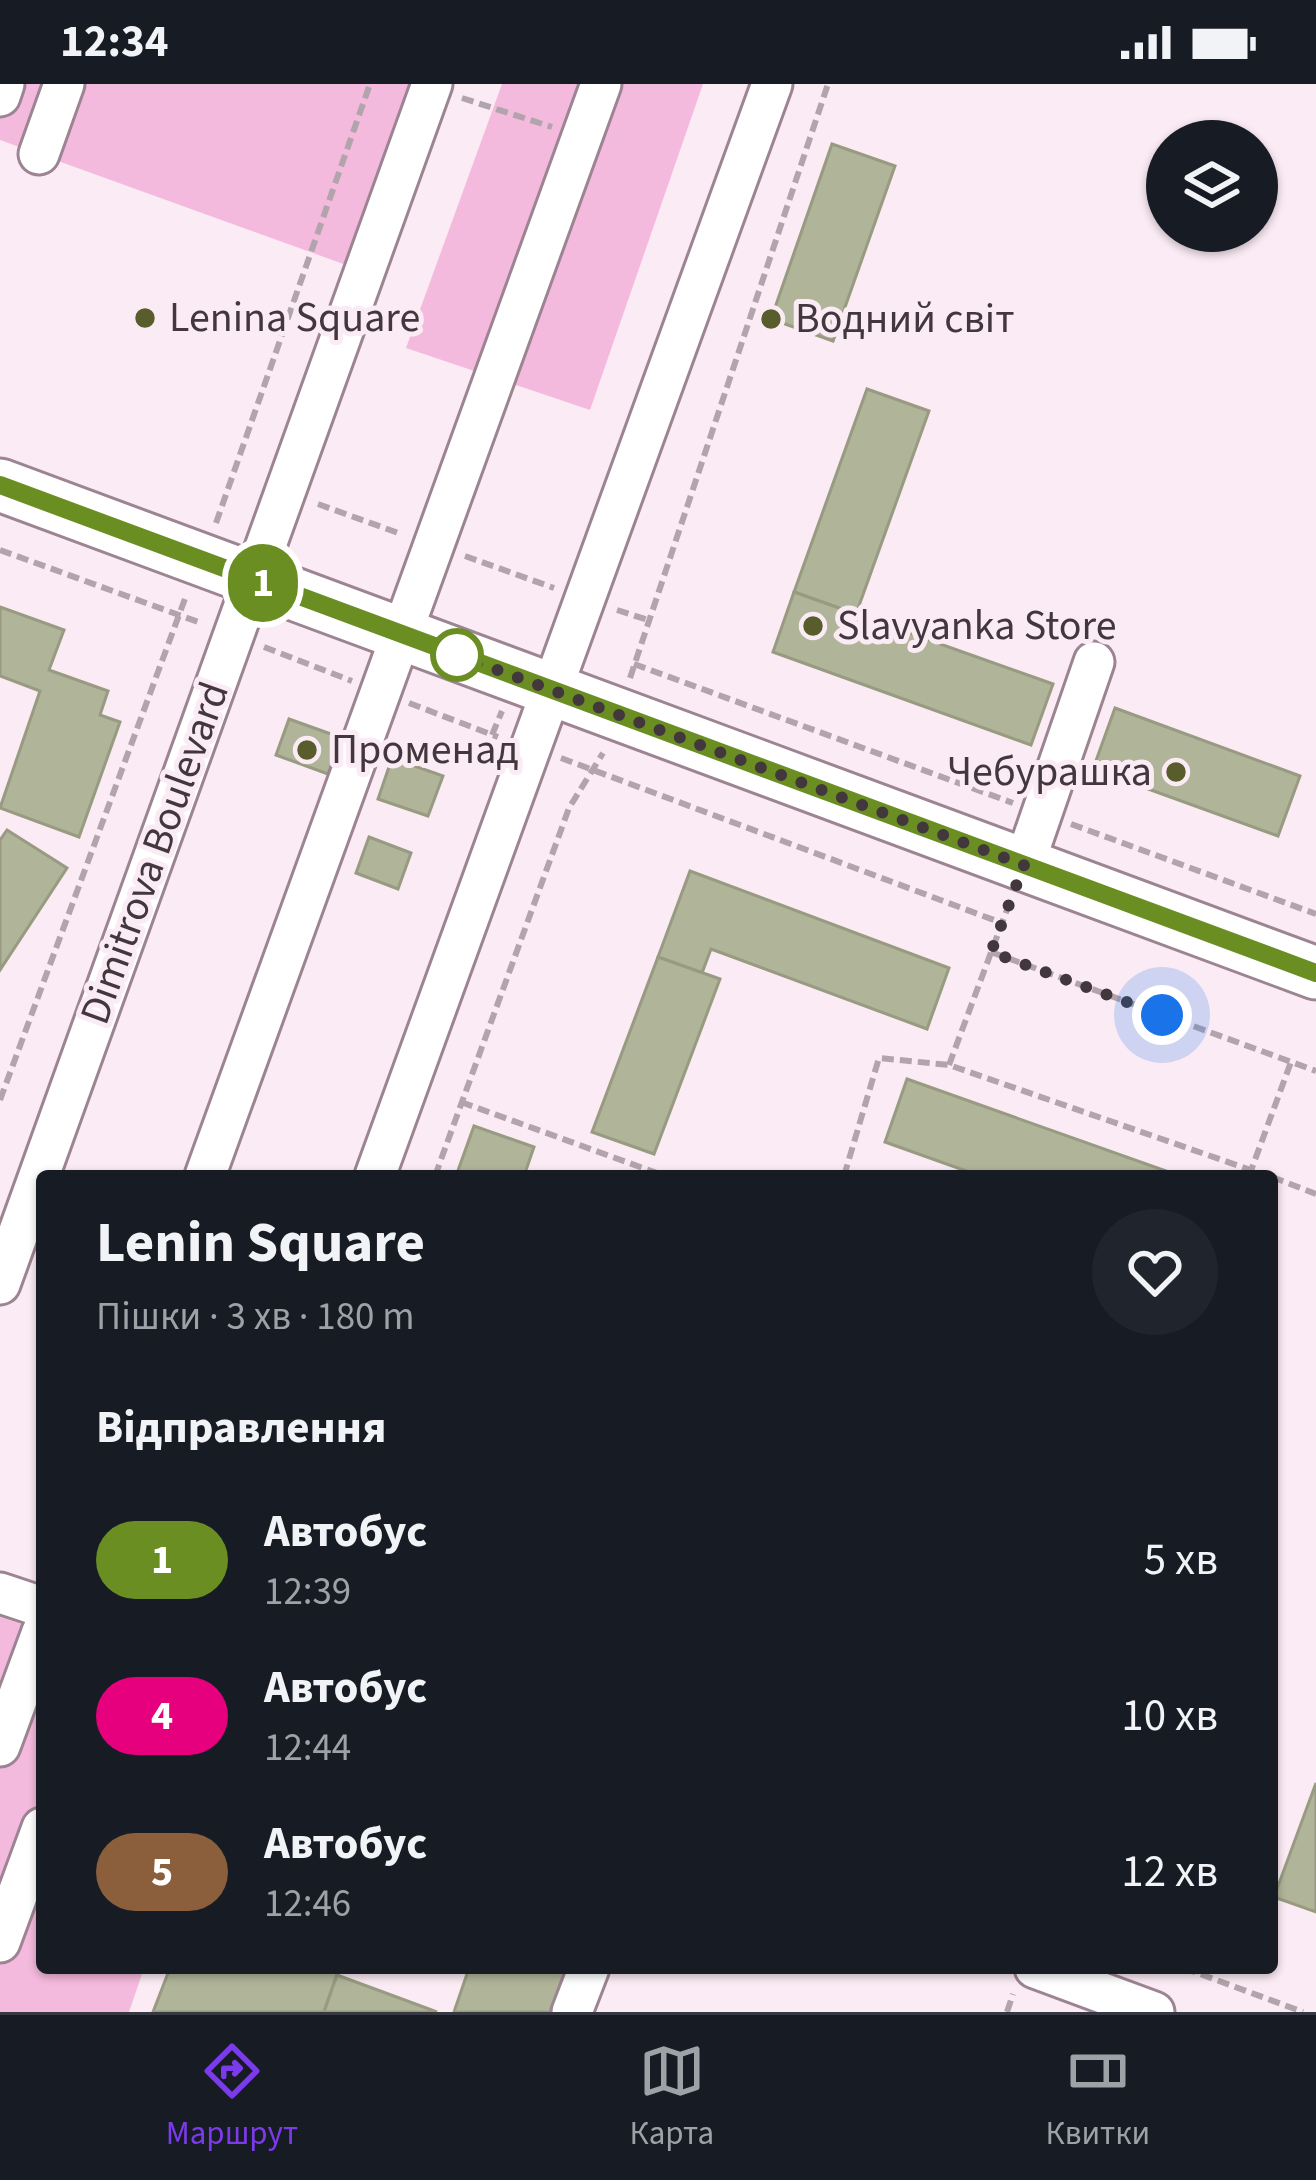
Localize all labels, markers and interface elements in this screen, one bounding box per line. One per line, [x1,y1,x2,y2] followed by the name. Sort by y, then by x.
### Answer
[60,10,169,74] text: 12:34
[1146,120,1278,252] map controls
[1146,120,1278,252] button: layers
[169,288,420,348] place label: Lenina Square
[795,289,1014,349] place label: Водний світ
[132,305,158,331] marker: Lenina Square
[758,306,784,332] marker: Водний світ
[224,544,302,622] line badge: 1
[252,553,274,613] text: 1
[837,596,1117,656] place label: Slavyanka Store
[800,613,826,639] marker: Slavyanka Store
[432,630,482,680] unlabelled marker
[65,674,245,1032] street label: Dimitrova Boulevard
[331,720,519,780] place label: Променад
[294,737,320,763] marker: Променад
[947,742,1152,802] place label: Чебурашка
[1163,759,1189,785] marker: Чебурашка
[1132,985,1192,1045] your location
[96,1203,425,1284] text: Lenin Square
[1092,1209,1218,1335] button: heart
[96,1289,415,1345] text: Пішки · 3 хв · 180 m
[96,1396,387,1460] text: Відправлення
[264,1500,427,1564] text: Автобус
[1144,1528,1218,1592] text: 5 хв
[151,1530,173,1590] text: 1
[264,1564,351,1620] text: 12:39
[264,1656,427,1720] text: Автобус
[1121,1684,1218,1748] text: 10 хв
[151,1686,173,1746] text: 4
[264,1720,351,1776] text: 12:44
[264,1812,427,1876] text: Автобус
[1121,1840,1218,1904] text: 12 хв
[151,1842,173,1902] text: 5
[264,1876,351,1932] text: 12:46
[166,2038,298,2157] tab: Маршрут
[630,2038,714,2157] tab: Карта
[1046,2038,1150,2157] tab: Квитки

